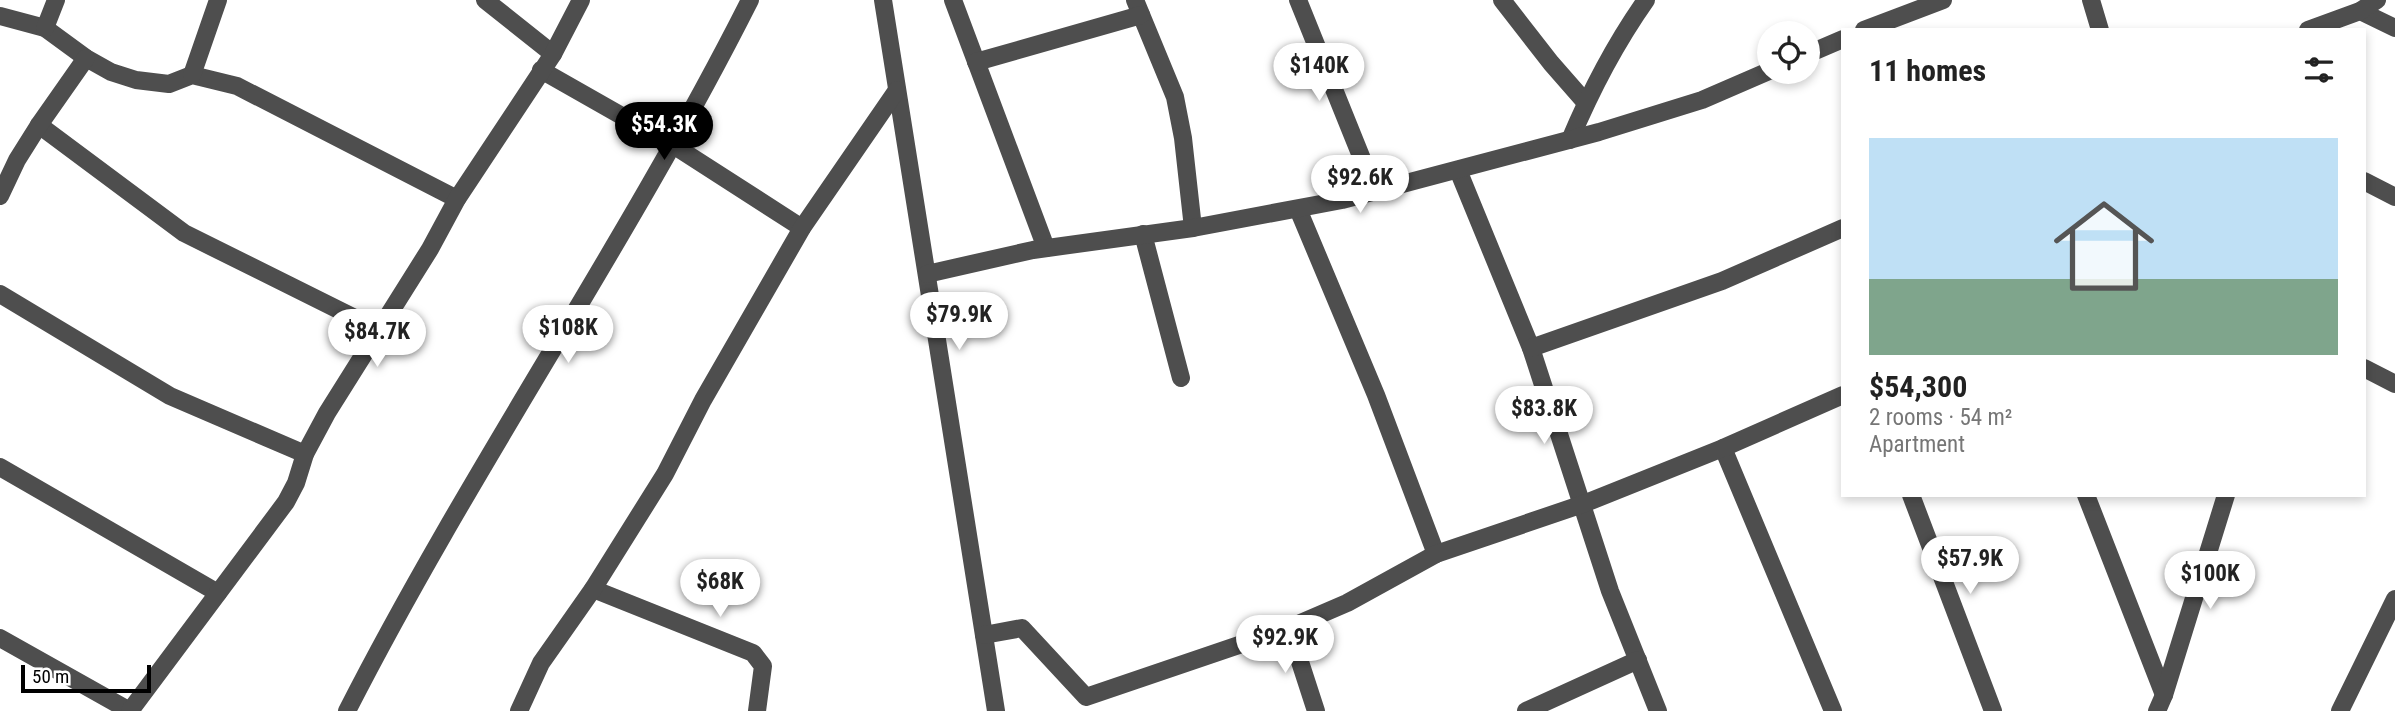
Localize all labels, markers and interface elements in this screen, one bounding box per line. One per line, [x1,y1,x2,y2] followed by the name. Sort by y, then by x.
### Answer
[1757,21,1820,84] map controls
[1757,21,1820,84] button: locate
[1270,43,1368,103] pin: $140K
[2300,51,2338,89] icon: filters
[1289,52,1349,79] text: $140K
[1869,53,1986,88] text: 11 homes
[607,102,721,162] pin: $54.3K
[631,111,697,138] text: $54.3K
[1303,156,1417,215] pin: $92.6K
[1327,164,1393,191] text: $92.6K
[2041,183,2167,309] icon: home
[902,292,1016,352] pin: $79.9K
[926,301,992,328] text: $79.9K
[519,306,617,365] pin: $108K
[320,310,434,369] pin: $84.7K
[538,314,598,341] text: $108K
[344,318,410,345] text: $84.7K
[1869,369,1967,404] text: $54,300
[1487,386,1601,446] pin: $83.8K
[1511,395,1577,422] text: $83.8K
[1869,404,2012,431] text: 2 rooms · 54 m²
[1869,431,1965,458] text: Apartment
[1913,536,2027,596] pin: $57.9K
[1937,545,2003,572] text: $57.9K
[2161,552,2259,611] pin: $100K
[679,560,761,619] pin: $68K
[2180,560,2240,587] text: $100K
[696,568,744,595] text: $68K
[1228,616,1342,675] pin: $92.9K
[1252,624,1318,651] text: $92.9K
[21,662,150,694] scale bar
[32,665,69,688] text: 50 m

